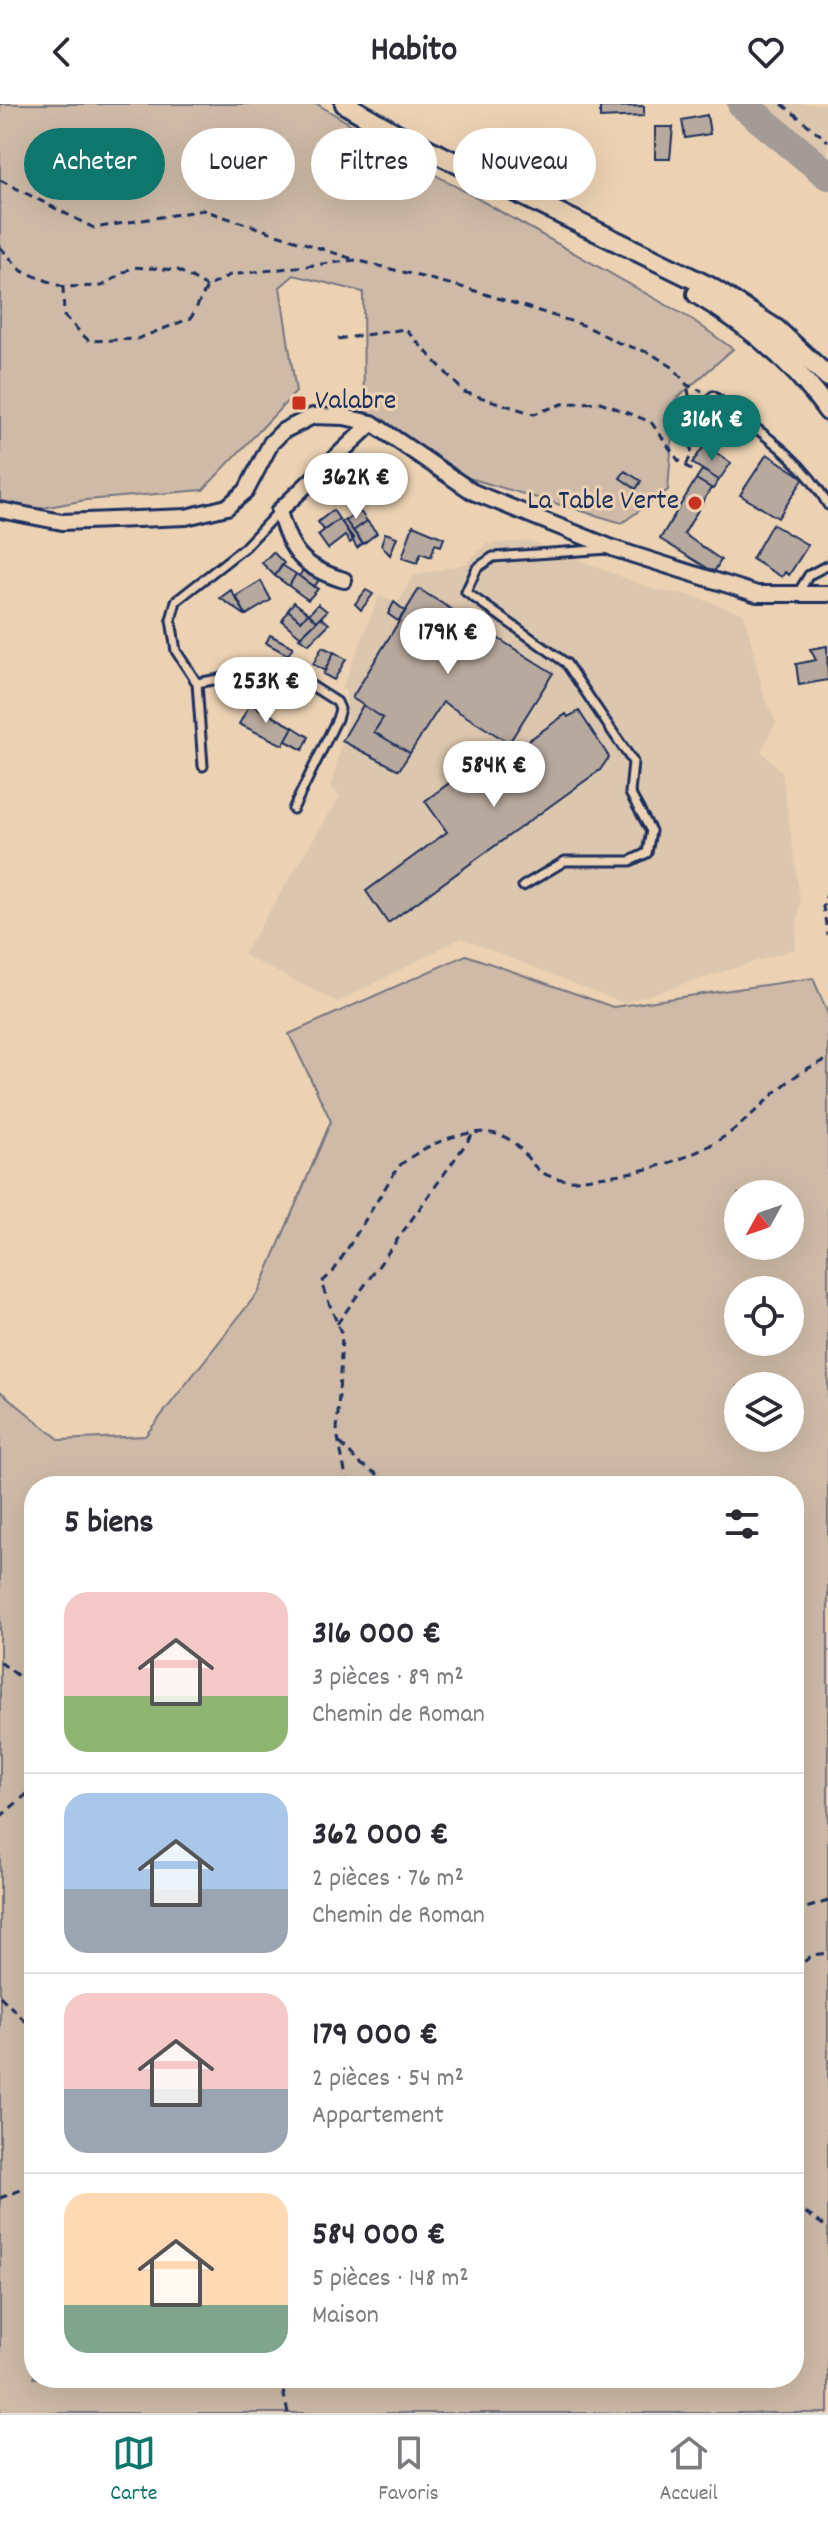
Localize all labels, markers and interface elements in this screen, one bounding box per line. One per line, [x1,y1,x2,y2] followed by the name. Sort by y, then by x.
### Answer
[371,26,457,78] text: Habito
[40,30,84,74] icon: back
[744,30,788,74] icon: heart
[24,128,165,200] chip: Acheter
[181,128,295,200] chip: Louer
[311,128,437,200] chip: Filtres
[453,128,596,200] chip: Nouveau
[315,383,396,423] place label: Valabre
[290,394,308,412] marker: Valabre
[647,395,777,463] pin: 316K €
[681,402,743,439] text: 316K €
[291,453,421,521] pin: 362K €
[322,460,390,497] text: 362K €
[527,483,679,523] place label: La Table Verte
[686,494,704,512] marker: La Table Verte
[383,608,513,676] pin: 179K €
[418,615,478,652] text: 179K €
[201,657,331,725] pin: 253K €
[232,664,300,701] text: 253K €
[429,741,559,809] pin: 584K €
[461,748,527,785] text: 584K €
[724,1180,804,1260] north arrow
[724,1180,804,1452] map controls
[724,1276,804,1356] button: locate
[724,1372,804,1452] button: layers
[64,1500,153,1549] text: 5 biens
[720,1502,764,1546] icon: filters
[312,1611,441,1660] text: 316 000 €
[128,1624,224,1720] icon: home
[312,1660,464,1697] text: 3 pièces · 89 m²
[312,1697,485,1734] text: Chemin de Roman
[312,1812,449,1861] text: 362 000 €
[128,1825,224,1921] icon: home
[312,1861,464,1898] text: 2 pièces · 76 m²
[312,1898,485,1935] text: Chemin de Roman
[312,2012,438,2061] text: 179 000 €
[128,2025,224,2121] icon: home
[312,2061,464,2098] text: 2 pièces · 54 m²
[312,2098,444,2135] text: Appartement
[312,2212,446,2261] text: 584 000 €
[128,2225,224,2321] icon: home
[312,2261,469,2298] text: 5 pièces · 148 m²
[312,2298,379,2335] text: Maison
[110,2431,158,2510] tab: Carte
[378,2431,439,2510] tab: Favoris
[660,2431,718,2510] tab: Accueil

